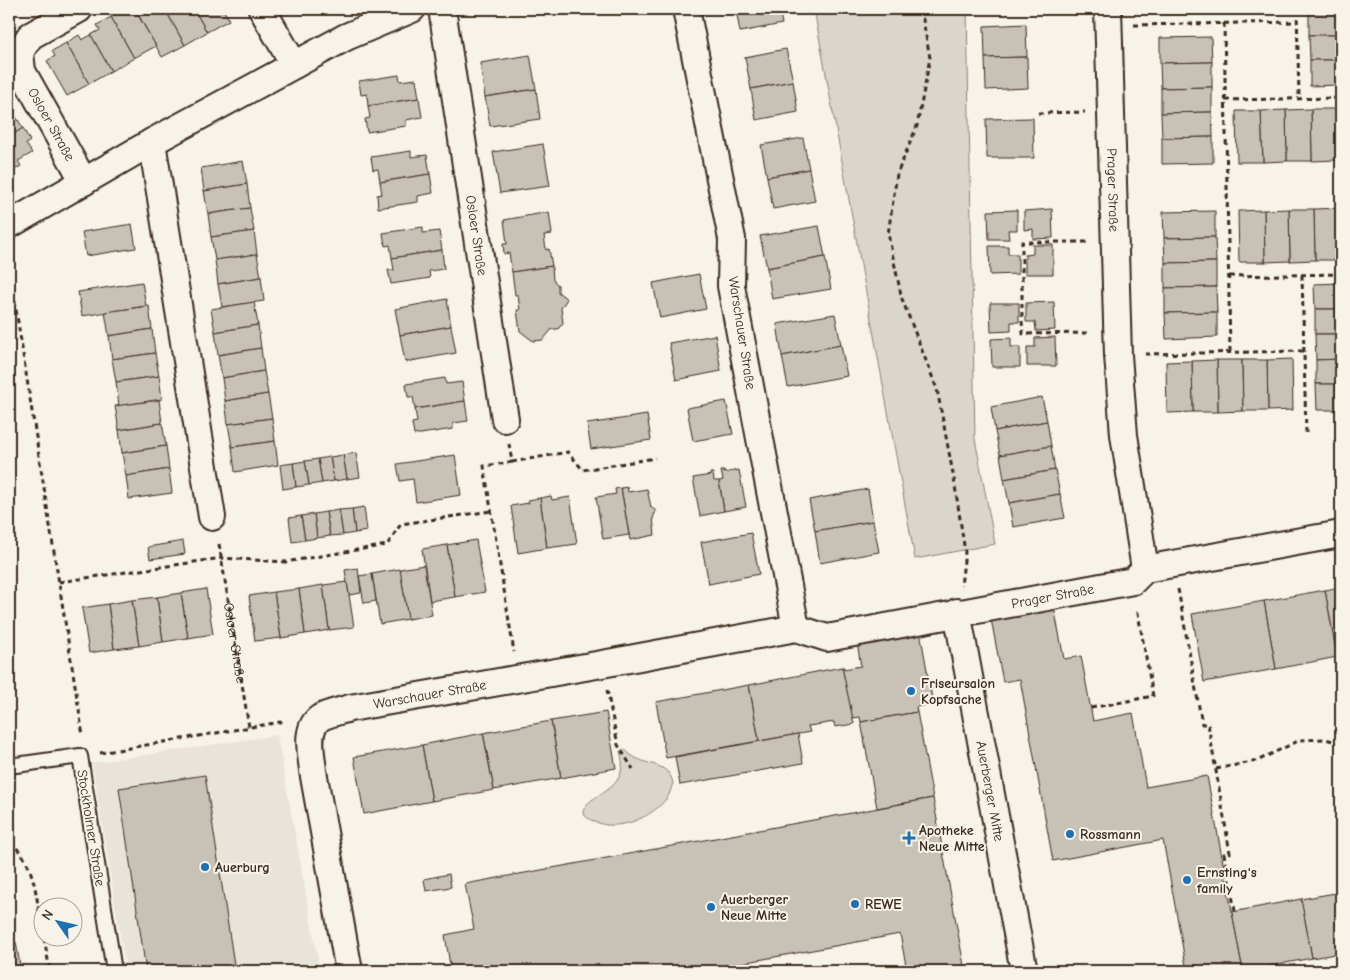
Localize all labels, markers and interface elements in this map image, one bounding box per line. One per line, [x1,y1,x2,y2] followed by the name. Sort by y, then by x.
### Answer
[25,85,79,164] street label: Osloer Straße
[1104,148,1123,232] street label: Prager Straße
[462,194,491,277] street label: Osloer Straße
[725,275,759,391] street label: Warschauer Straße
[1010,580,1095,612] street label: Prager Straße
[220,601,250,684] street label: Osloer Straße
[921,675,995,708] place label: Friseursalon Kopfsache
[372,676,488,712] street label: Warschauer Straße
[905,685,917,697] marker: Friseursalon Kopfsache
[973,739,1008,842] street label: Auerberger Mitte
[73,769,109,887] street label: Stockholmer Straße
[919,822,985,855] place label: Apotheke Neue Mitte
[1080,826,1141,843] place label: Rossmann
[1064,828,1076,840] marker: Rossmann
[903,832,915,844] marker: Apotheke Neue Mitte
[215,859,270,876] place label: Auerburg
[199,861,211,873] marker: Auerburg
[1196,864,1257,897] place label: Ernsting's family
[1181,874,1193,886] marker: Ernsting's family
[721,891,788,924] place label: Auerberger Neue Mitte
[865,896,902,913] place label: REWE
[32,898,82,948] north arrow
[849,898,861,910] marker: REWE
[705,901,717,913] marker: Auerberger Neue Mitte
[38,906,57,924] text: N

